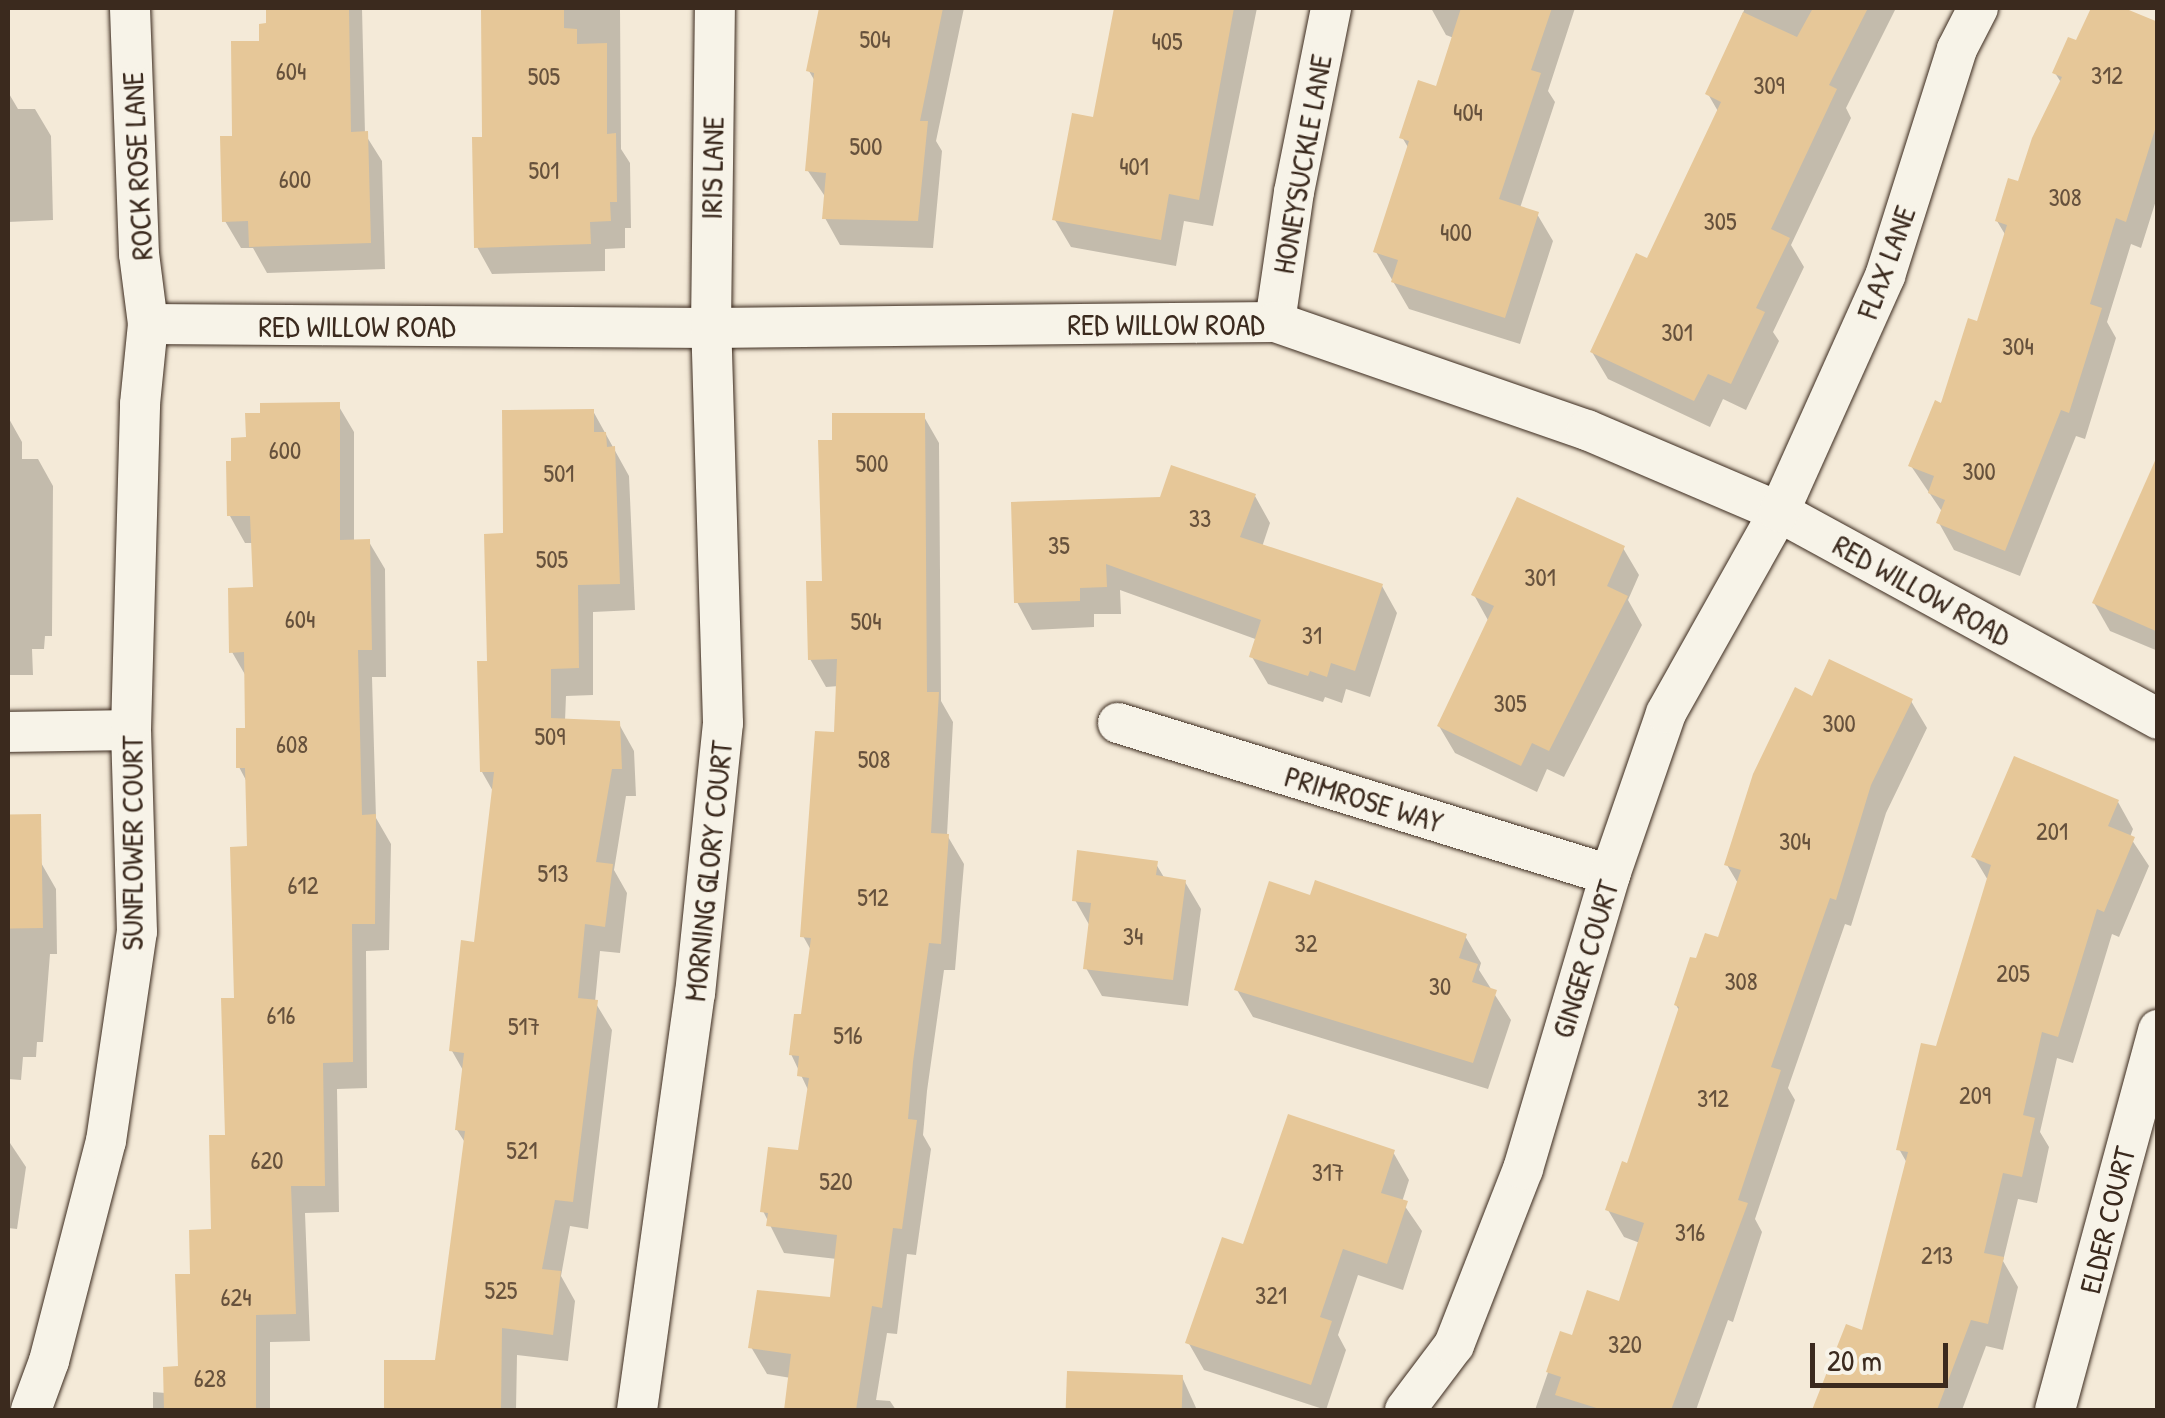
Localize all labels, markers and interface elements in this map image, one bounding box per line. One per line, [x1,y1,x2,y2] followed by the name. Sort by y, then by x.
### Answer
[859,24,891,54] house number: 504
[1151,26,1183,56] house number: 405
[1265,52,1339,276] street label: HONEYSUCKLE LANE
[276,56,306,86] house number: 604
[2091,60,2123,90] house number: 312
[528,61,560,91] house number: 505
[1753,70,1785,100] house number: 309
[114,71,160,261] street label: ROCK ROSE LANE
[1453,97,1483,127] house number: 404
[693,116,731,220] street label: IRIS LANE
[850,131,882,161] house number: 500
[1119,151,1149,181] house number: 401
[529,155,559,185] house number: 501
[279,164,311,194] house number: 600
[2048,182,2082,212] house number: 308
[1849,201,1923,323] street label: FLAX LANE
[1704,206,1736,236] house number: 305
[1440,217,1472,247] house number: 400
[1067,306,1265,342] street label: RED WILLOW ROAD
[258,308,456,344] street label: RED WILLOW ROAD
[1661,317,1693,347] house number: 301
[2002,331,2034,361] house number: 304
[269,435,301,465] house number: 600
[856,448,888,478] house number: 500
[1962,456,1996,486] house number: 300
[544,458,574,488] house number: 501
[1189,503,1211,533] house number: 33
[1827,526,2017,654] street label: RED WILLOW ROAD
[1048,530,1070,560] house number: 35
[536,544,568,574] house number: 505
[1524,562,1556,592] house number: 301
[285,604,315,634] house number: 604
[850,606,882,636] house number: 504
[1302,620,1322,650] house number: 31
[1494,688,1526,718] house number: 305
[1822,708,1856,738] house number: 300
[535,721,565,751] house number: 509
[276,729,308,759] house number: 608
[114,736,150,950] street label: SUNFLOWER COURT
[676,739,740,1003] street label: MORNING GLORY COURT
[858,744,890,774] house number: 508
[1281,758,1447,840] street label: PRIMROSE WAY
[2036,816,2068,846] house number: 201
[1779,826,1811,856] house number: 304
[538,858,568,888] house number: 513
[288,870,318,900] house number: 612
[1544,876,1626,1042] street label: GINGER COURT
[857,882,889,912] house number: 512
[1123,921,1143,951] house number: 34
[1295,928,1317,958] house number: 32
[1996,958,2030,988] house number: 205
[1724,966,1758,996] house number: 308
[1429,971,1451,1001] house number: 30
[266,1000,296,1030] house number: 616
[508,1011,540,1041] house number: 517
[833,1020,863,1050] house number: 516
[1959,1080,1991,1110] house number: 209
[1697,1083,1729,1113] house number: 312
[506,1135,538,1165] house number: 521
[2071,1143,2143,1297] street label: ELDER COURT
[251,1145,283,1175] house number: 620
[1312,1157,1344,1187] house number: 317
[819,1166,853,1196] house number: 520
[1675,1217,1705,1247] house number: 316
[1921,1240,1953,1270] house number: 213
[485,1275,517,1305] house number: 525
[1255,1280,1287,1310] house number: 321
[220,1282,252,1312] house number: 624
[1815,1323,1952,1385] scale bar
[1608,1329,1642,1359] house number: 320
[1827,1340,1882,1380] text: 20 m
[194,1363,226,1393] house number: 628

